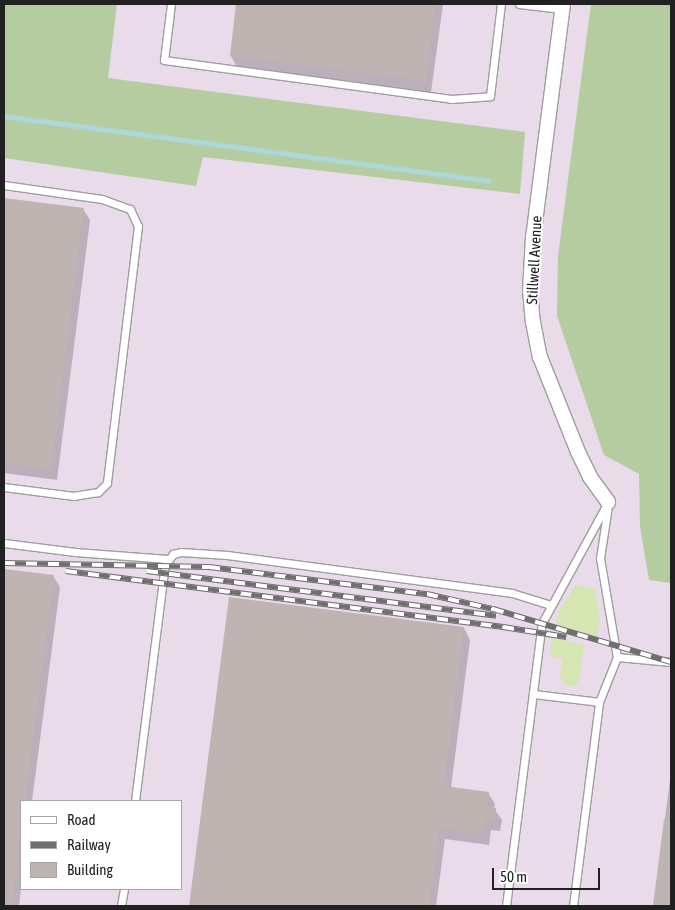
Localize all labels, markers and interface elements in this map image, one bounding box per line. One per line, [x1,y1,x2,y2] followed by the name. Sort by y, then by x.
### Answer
[523,215,545,305] street label: Stillwell Avenue
[20,800,182,890] legend
[67,811,96,828] text: Road
[67,836,111,853] text: Railway
[495,858,602,890] scale bar
[67,861,113,878] text: Building
[500,868,527,885] text: 50 m

